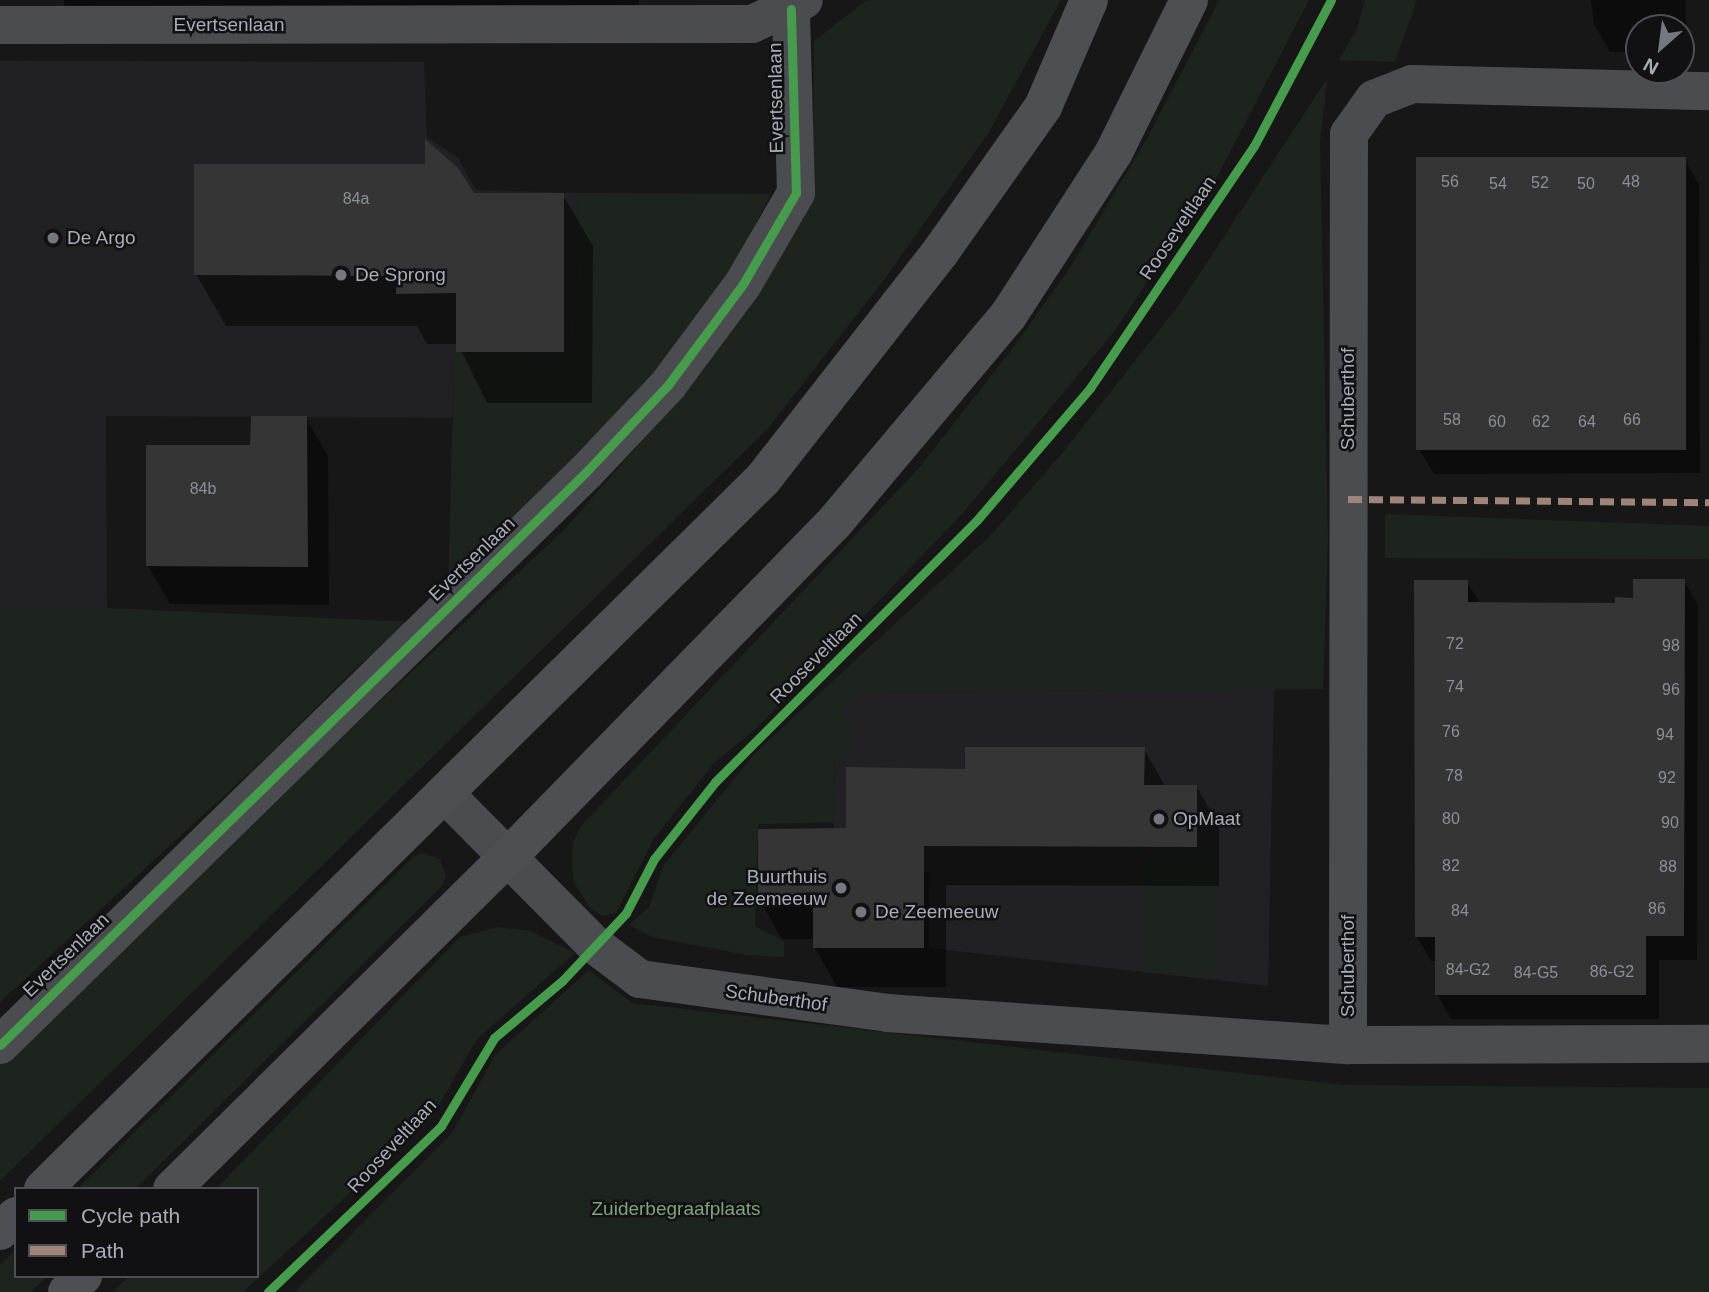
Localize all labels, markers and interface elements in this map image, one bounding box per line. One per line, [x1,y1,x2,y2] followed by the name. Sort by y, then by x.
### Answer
[174,14,284,36] street label: Evertsenlaan
[1625,14,1695,84] north arrow
[764,42,788,154] street label: Evertsenlaan
[1640,54,1662,79] text: N
[1135,172,1221,284] street label: Rooseveltlaan
[1441,172,1459,192] house number: 56
[1622,172,1640,192] house number: 48
[1531,173,1549,193] house number: 52
[1489,174,1507,194] house number: 54
[1577,174,1595,194] house number: 50
[343,189,369,209] house number: 84a
[67,227,137,249] place label: De Argo
[45,230,61,246] marker: De Argo
[355,264,446,286] place label: De Sprong
[333,267,349,283] marker: De Sprong
[1337,348,1359,450] street label: Schuberthof
[1443,410,1461,430] house number: 58
[1623,410,1641,430] house number: 66
[1488,412,1506,432] house number: 60
[1532,412,1550,432] house number: 62
[1578,412,1596,432] house number: 64
[190,479,216,499] house number: 84b
[424,512,520,606] street label: Evertsenlaan
[765,607,867,709] street label: Rooseveltlaan
[1446,634,1464,654] house number: 72
[1662,636,1680,656] house number: 98
[1446,677,1464,697] house number: 74
[1662,680,1680,700] house number: 96
[1442,722,1460,742] house number: 76
[1656,725,1674,745] house number: 94
[1445,766,1463,786] house number: 78
[1658,768,1676,788] house number: 92
[1173,808,1241,830] place label: OpMaat
[1442,809,1460,829] house number: 80
[1151,811,1167,827] marker: OpMaat
[1661,813,1679,833] house number: 90
[1442,856,1460,876] house number: 82
[1659,857,1677,877] house number: 88
[707,866,827,910] place label: Buurthuis de Zeemeeuw
[833,880,849,896] marker: Buurthuis de Zeemeeuw
[1648,899,1666,919] house number: 86
[875,901,999,923] place label: De Zeemeeuw
[1451,901,1469,921] house number: 84
[853,904,869,920] marker: De Zeemeeuw
[18,908,114,1002] street label: Evertsenlaan
[1337,915,1359,1017] street label: Schuberthof
[1446,960,1490,980] house number: 84-G2
[1590,962,1634,982] house number: 86-G2
[1514,963,1558,983] house number: 84-G5
[724,980,828,1016] street label: Schuberthof
[343,1094,441,1198] street label: Rooseveltlaan
[14,1187,259,1278] legend
[592,1198,760,1220] park label: Zuiderbegraafplaats
[81,1204,180,1227] text: Cycle path
[81,1239,124,1262] text: Path

